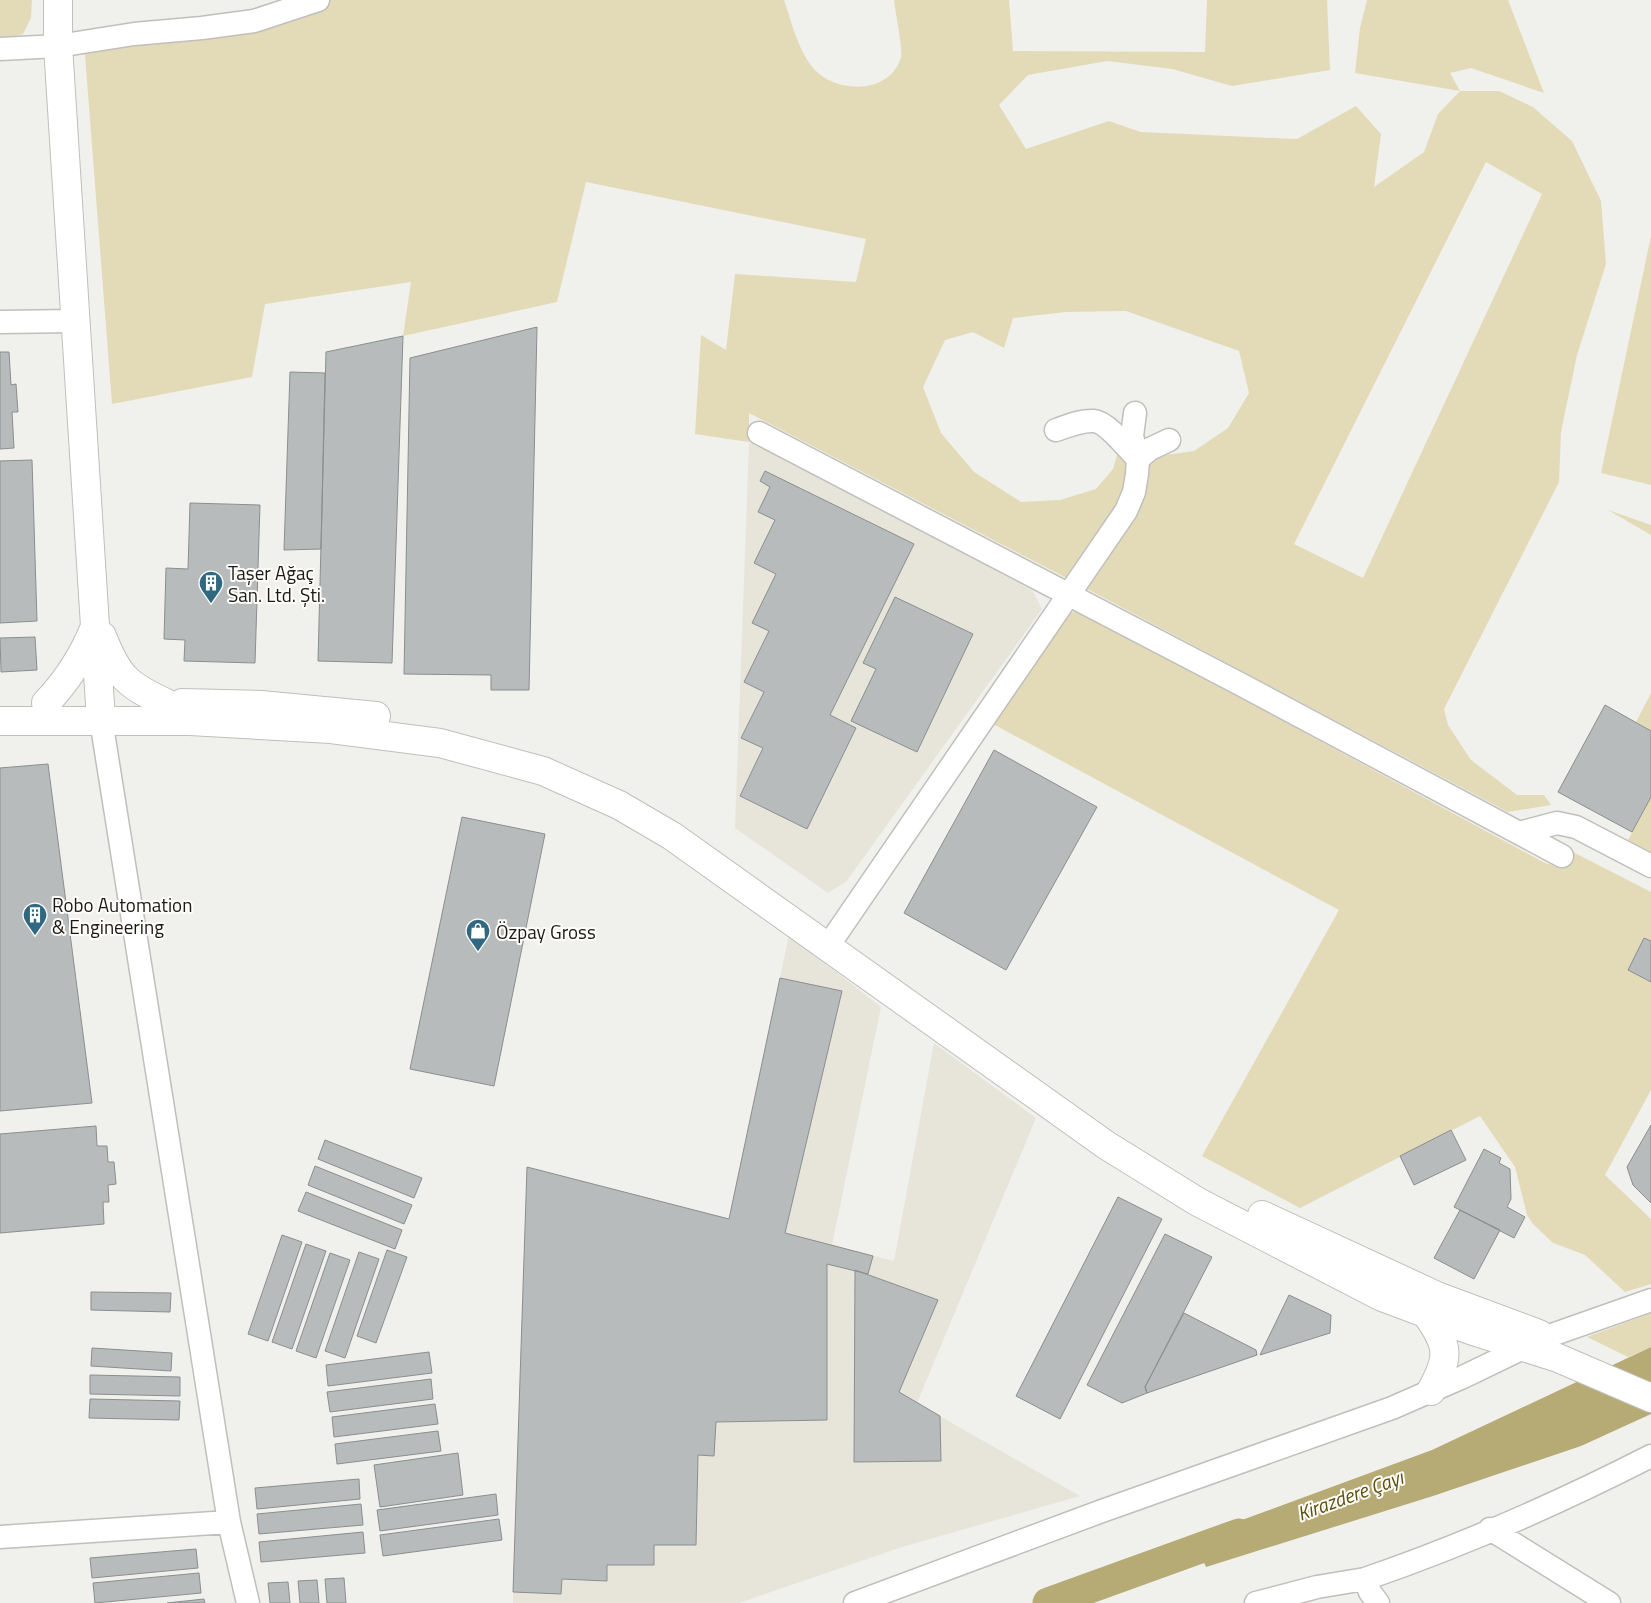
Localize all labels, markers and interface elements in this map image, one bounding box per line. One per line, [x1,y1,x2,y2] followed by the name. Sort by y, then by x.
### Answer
[228,558,325,609] place label: Taşer Ağaç San. Ltd. Şti.
[198,570,224,604] building icon: Taşer Ağaç San. Ltd. Şti.
[52,890,192,941] place label: Robo Automation & Engineering
[22,902,48,936] building icon: Robo Automation & Engineering
[496,917,596,946] place label: Özpay Gross
[465,918,491,952] shop icon: Özpay Gross
[1293,1461,1409,1529] water label: Kirazdere Çayı

